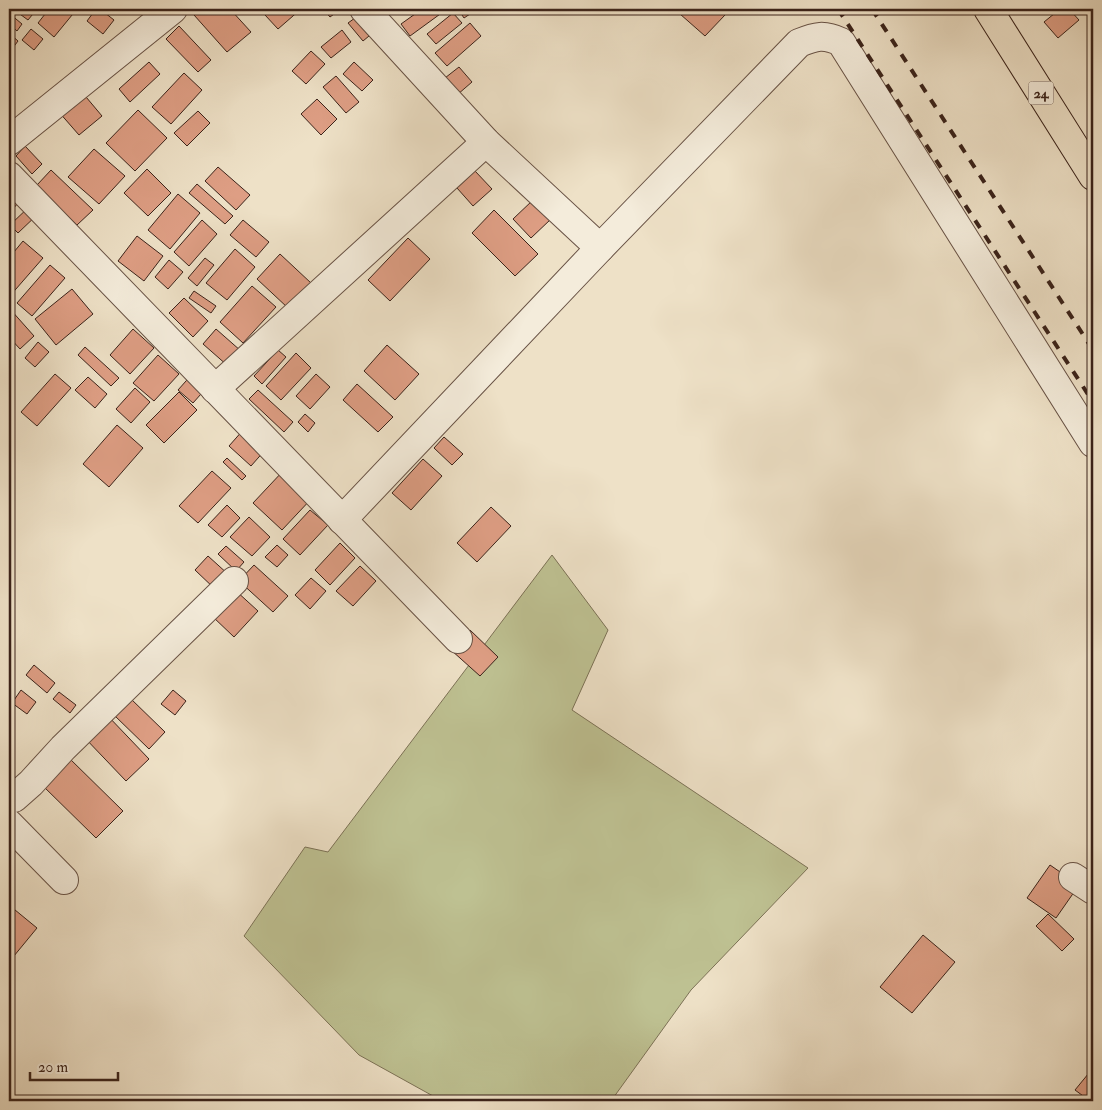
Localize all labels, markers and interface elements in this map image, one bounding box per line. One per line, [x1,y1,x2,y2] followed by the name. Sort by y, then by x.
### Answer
[1028,82,1054,105] road number: 24
[30,1050,118,1082] scale bar
[38,1058,68,1077] text: 20 m

